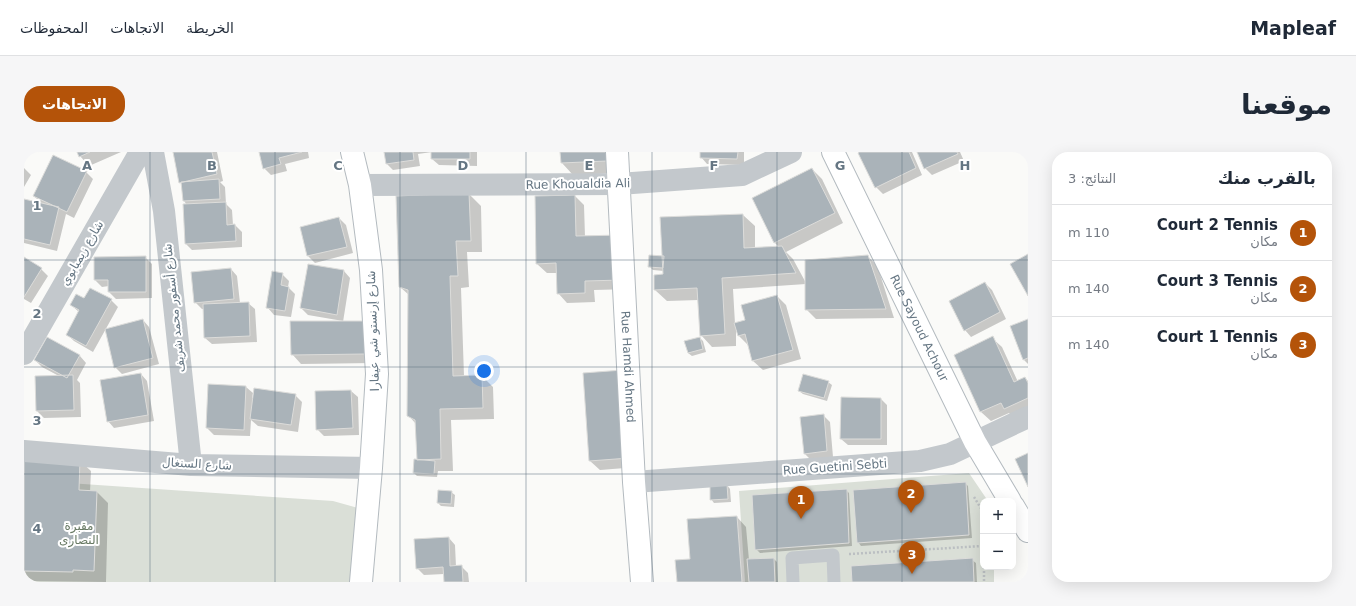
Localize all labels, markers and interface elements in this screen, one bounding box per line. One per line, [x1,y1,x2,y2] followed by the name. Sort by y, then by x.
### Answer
[1250,17,1336,39] text: Mapleaf
[20,20,88,36] text: المحفوظات
[110,20,164,36] text: الاتجاهات
[186,20,234,36] text: الخريطة
[24,86,125,122] button: الاتجاهات
[1241,88,1332,121] text: موقعنا
[82,158,92,173] text: A
[207,158,217,173] text: B
[333,158,343,173] text: C
[458,158,469,173] text: D
[585,158,593,173] text: E
[710,158,718,173] text: F
[835,158,845,173] text: G
[960,158,970,173] text: H
[1218,168,1316,188] text: بالقرب منك
[1068,171,1116,186] text: النتائج: 3
[526,176,630,192] street label: Rue Khoualdia Ali
[32,198,42,213] text: 1
[1157,216,1278,234] text: Court 2 Tennis
[58,218,107,289] street label: شارع زيمبابوي
[1068,225,1110,240] text: 110 m
[1298,225,1308,240] text: 1
[1250,234,1278,249] text: مكان
[159,243,189,373] street label: شارع أسفور محمد شريف
[364,270,383,392] street label: شارع إرنستو شي عيفارا
[887,272,951,384] street label: Rue Sayoud Achour
[1157,272,1278,290] text: Court 3 Tennis
[1068,281,1110,296] text: 140 m
[1298,281,1308,296] text: 2
[1250,290,1278,305] text: مكان
[32,306,42,321] text: 2
[618,310,638,423] street label: Rue Hamdi Ahmed
[1157,328,1278,346] text: Court 1 Tennis
[1068,337,1110,352] text: 140 m
[1298,337,1308,352] text: 3
[1250,346,1278,361] text: مكان
[474,361,494,381] your location
[32,413,42,428] text: 3
[162,455,232,474] street label: شارع السنغال
[782,456,888,478] street label: Rue Guetini Sebti
[898,480,924,513] pin: 2
[788,486,814,519] pin: 1
[980,498,1016,570] map controls
[980,498,1016,534] button: +
[59,519,99,548] park label: مقبرة النصارى
[32,521,42,536] text: 4
[980,534,1016,570] button: −
[899,541,925,574] pin: 3

